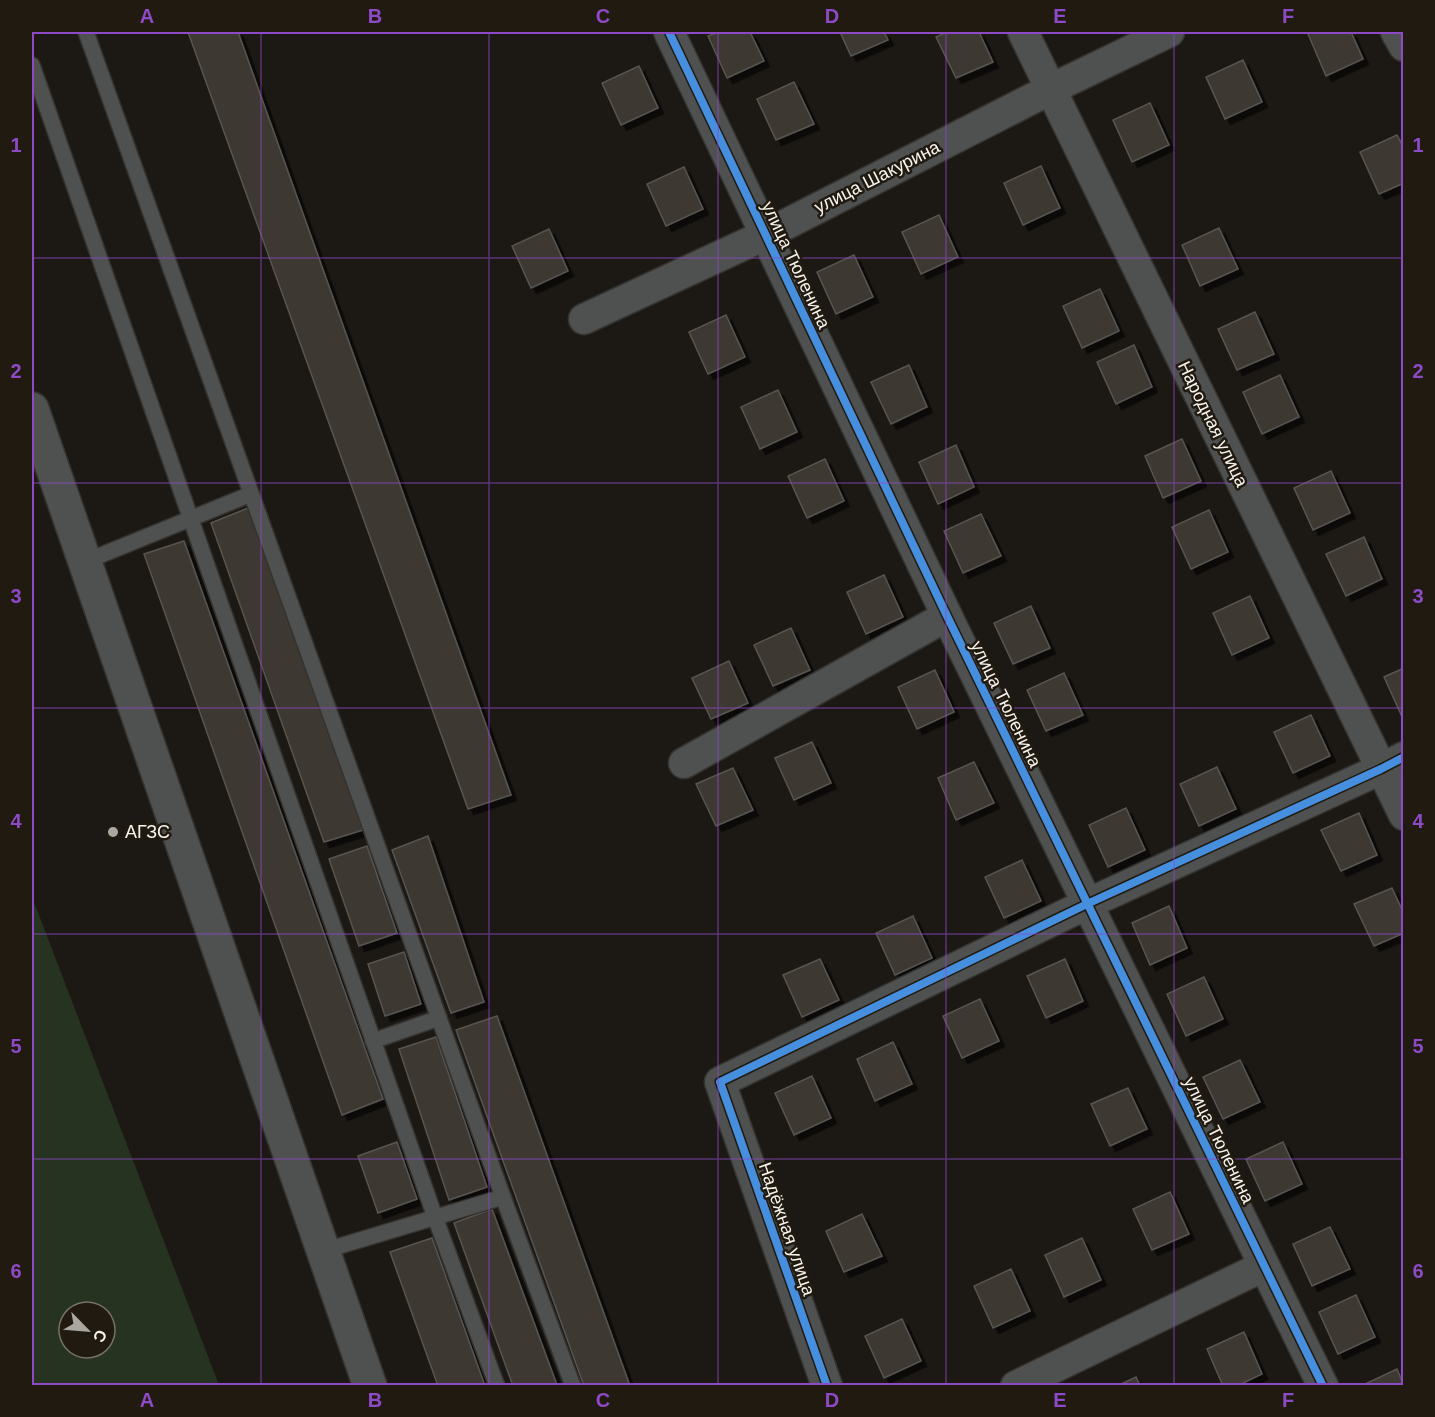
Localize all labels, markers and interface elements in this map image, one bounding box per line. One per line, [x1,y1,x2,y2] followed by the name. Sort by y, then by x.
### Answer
[140,5,154,27] text: A
[368,5,382,27] text: B
[596,5,610,27] text: C
[825,5,839,27] text: D
[1053,5,1067,27] text: E
[1282,5,1294,27] text: F
[10,134,22,156] text: 1
[1412,134,1424,156] text: 1
[811,136,944,217] street label: улица Шакурина
[758,198,835,333] street label: улица Тюленина
[1174,358,1253,491] street label: Народная улица
[10,360,22,382] text: 2
[1412,360,1424,382] text: 2
[10,585,22,607] text: 3
[1412,585,1424,607] text: 3
[967,637,1046,771] street label: улица Тюленина
[10,810,22,832] text: 4
[1412,810,1424,832] text: 4
[125,822,170,842] place label: АГЗС
[106,825,120,839] marker: АГЗС
[10,1035,22,1057] text: 5
[1412,1035,1424,1057] text: 5
[1180,1073,1259,1207] street label: улица Тюленина
[755,1160,820,1299] street label: Надёжная улица
[10,1260,22,1282] text: 6
[1412,1260,1424,1282] text: 6
[57,1300,117,1360] north arrow
[90,1327,110,1345] text: С
[140,1389,154,1411] text: A
[368,1389,382,1411] text: B
[596,1389,610,1411] text: C
[825,1389,839,1411] text: D
[1053,1389,1067,1411] text: E
[1282,1389,1294,1411] text: F

